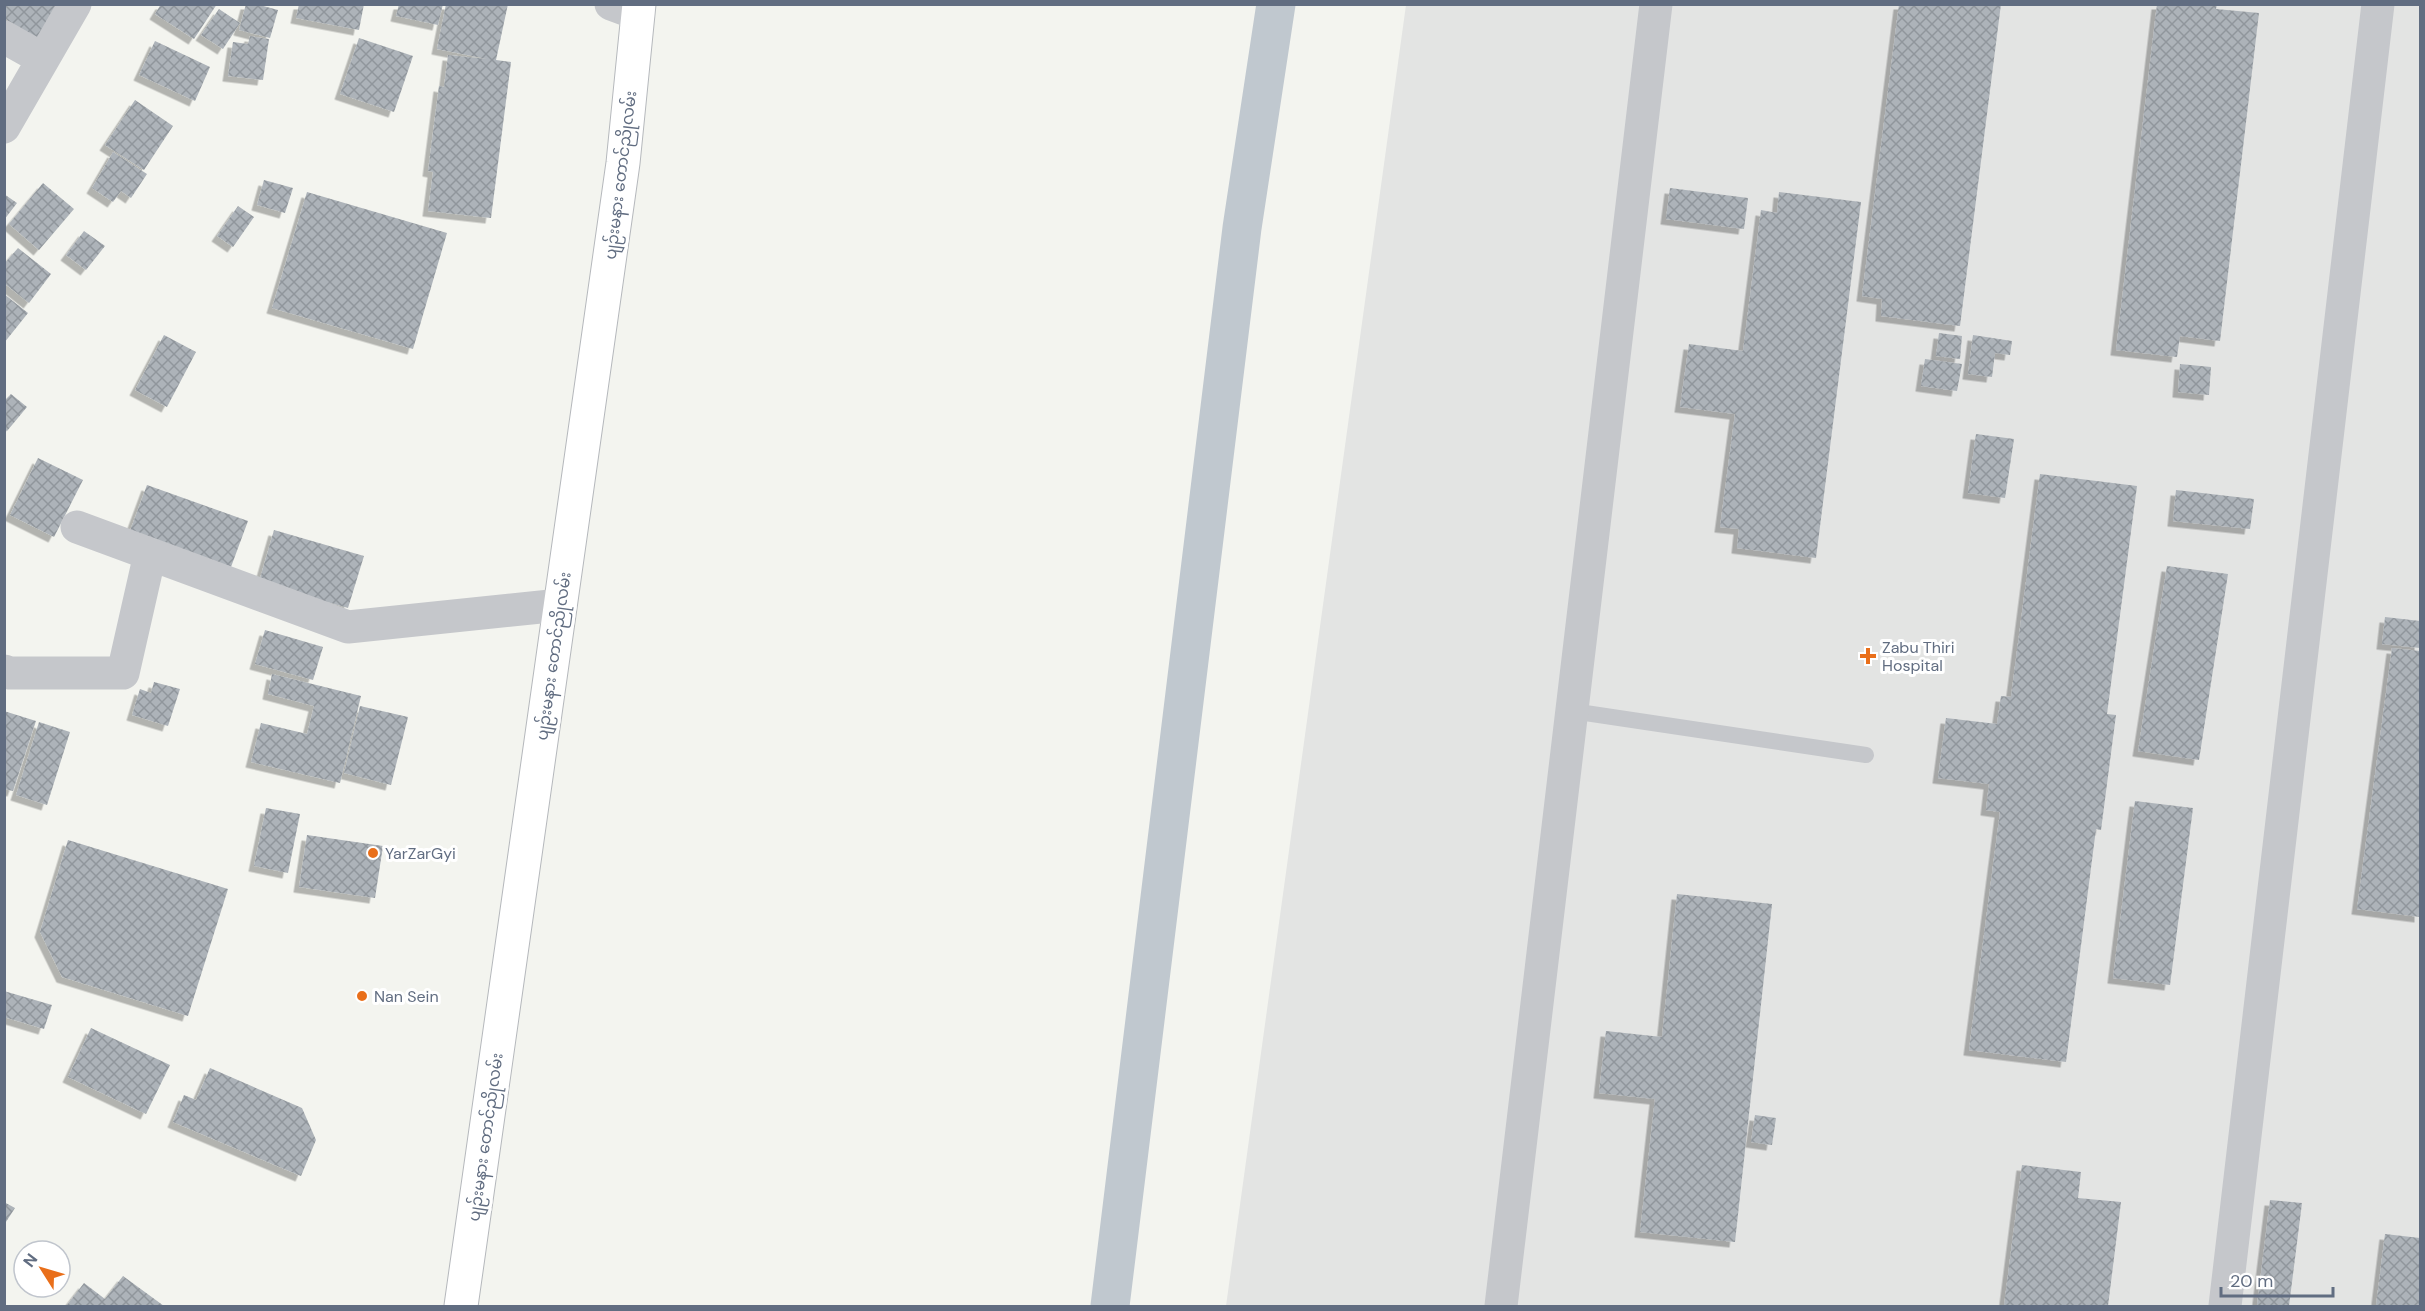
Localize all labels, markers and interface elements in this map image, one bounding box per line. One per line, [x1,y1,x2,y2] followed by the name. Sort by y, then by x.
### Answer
[599,89,644,261] street label: ပျဉ်းမနား တောင်ညိုလမ်း
[530,570,579,742] street label: ပျဉ်းမနား တောင်ညိုလမ်း
[1882,637,1955,676] place label: Zabu Thiri Hospital
[1859,647,1877,665] marker: Zabu Thiri Hospital
[385,843,456,864] place label: YarZarGyi
[366,846,380,860] marker: YarZarGyi
[374,986,439,1007] place label: Nan Sein
[355,989,369,1003] marker: Nan Sein
[462,1051,511,1223] street label: ပျဉ်းမနား တောင်ညိုလမ်း
[12,1239,72,1299] north arrow
[19,1249,42,1271] text: N
[2221,1260,2334,1298] scale bar
[2230,1269,2273,1293] text: 20 m

